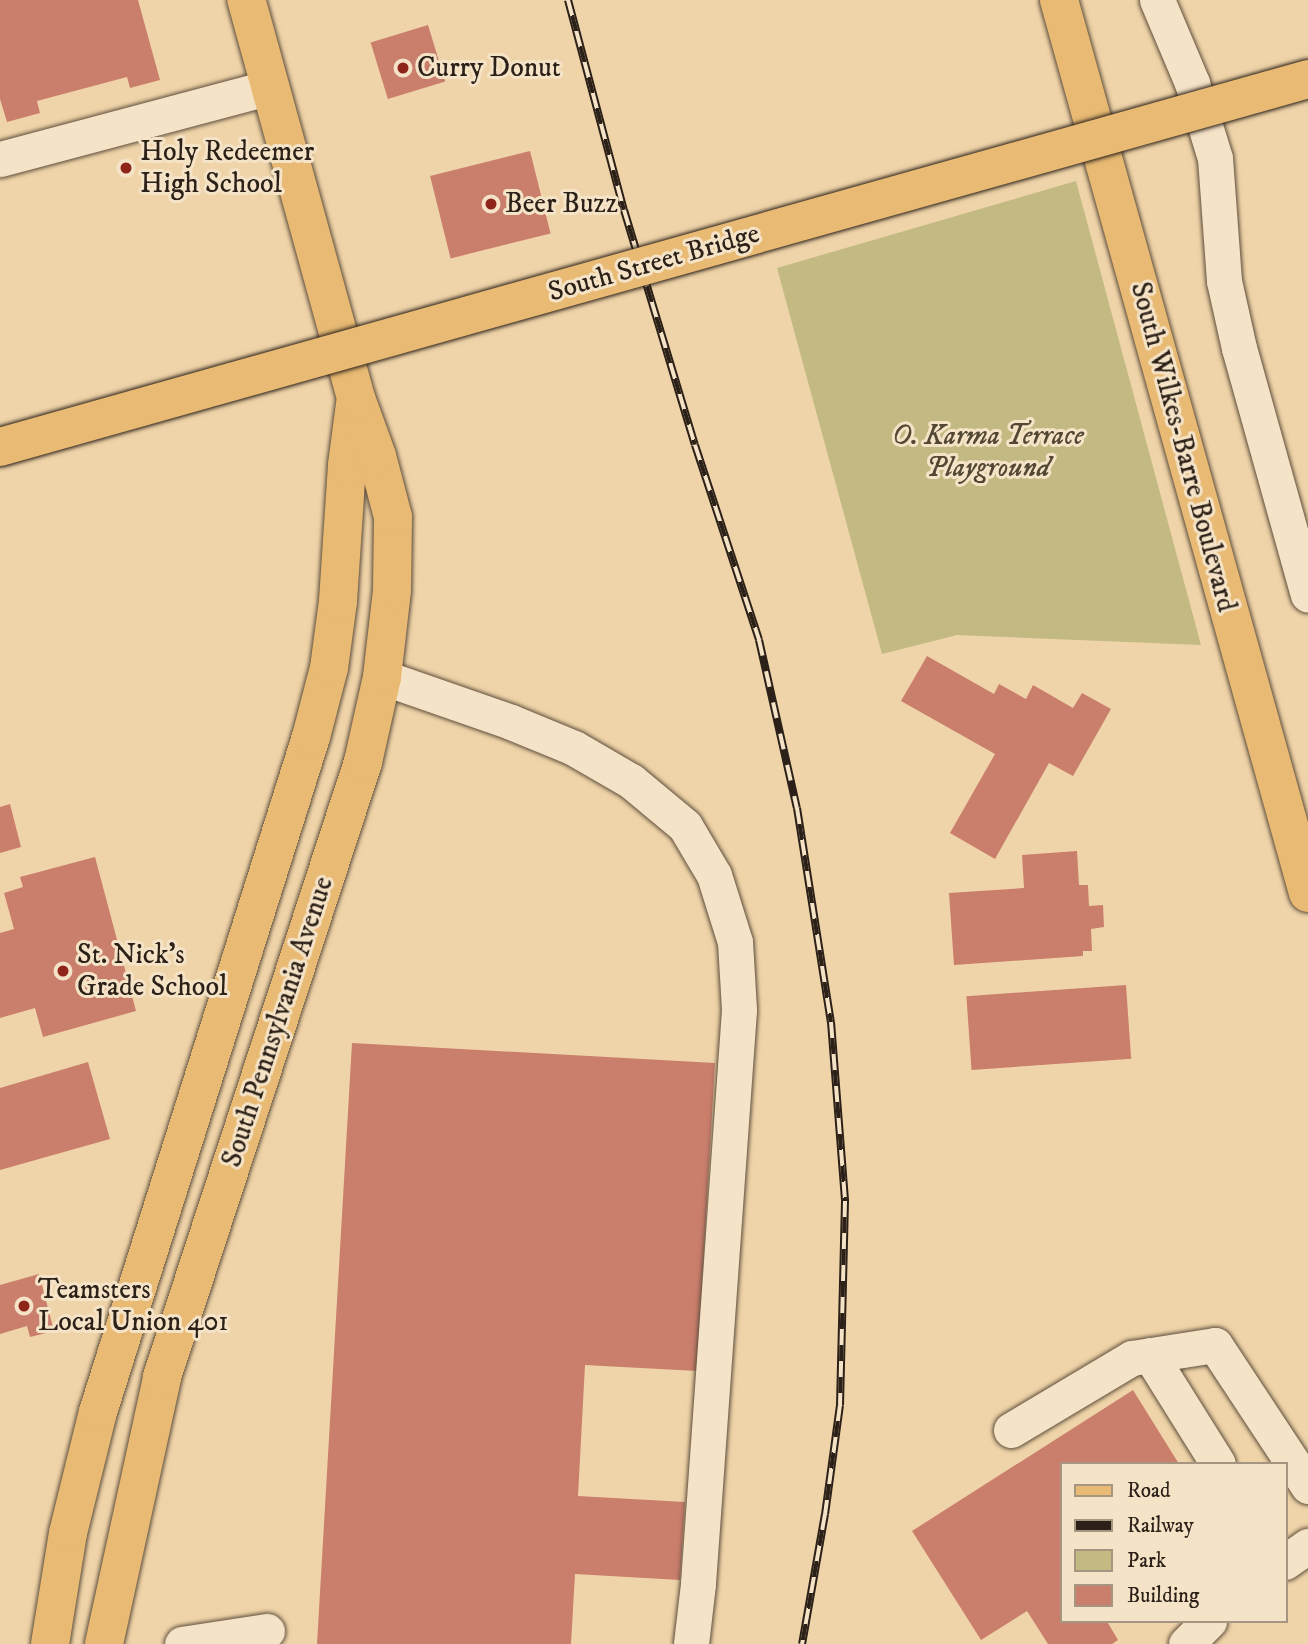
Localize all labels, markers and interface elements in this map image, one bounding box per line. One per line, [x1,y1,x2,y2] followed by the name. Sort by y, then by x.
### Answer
[417,51,561,85] place label: Curry Donut
[395,60,411,76] marker: Curry Donut
[140,135,314,201] place label: Holy Redeemer High School
[118,160,134,176] marker: Holy Redeemer High School
[505,187,618,221] place label: Beer Buzz
[483,196,499,212] marker: Beer Buzz
[545,217,763,309] street label: South Street Bridge
[1123,278,1243,616] street label: South Wilkes-Barre Boulevard
[892,419,1084,485] park label: O. Karma Terrace Playground
[215,873,341,1171] street label: South Pennsylvania Avenue
[77,938,227,1004] place label: St. Nick's Grade School
[55,963,71,979] marker: St. Nick's Grade School
[38,1273,229,1339] place label: Teamsters Local Union 401
[16,1298,32,1314] marker: Teamsters Local Union 401
[1060,1462,1287,1623] legend
[1127,1478,1171,1504] text: Road
[1127,1513,1194,1539] text: Railway
[1127,1548,1166,1574] text: Park
[1127,1583,1199,1609] text: Building

